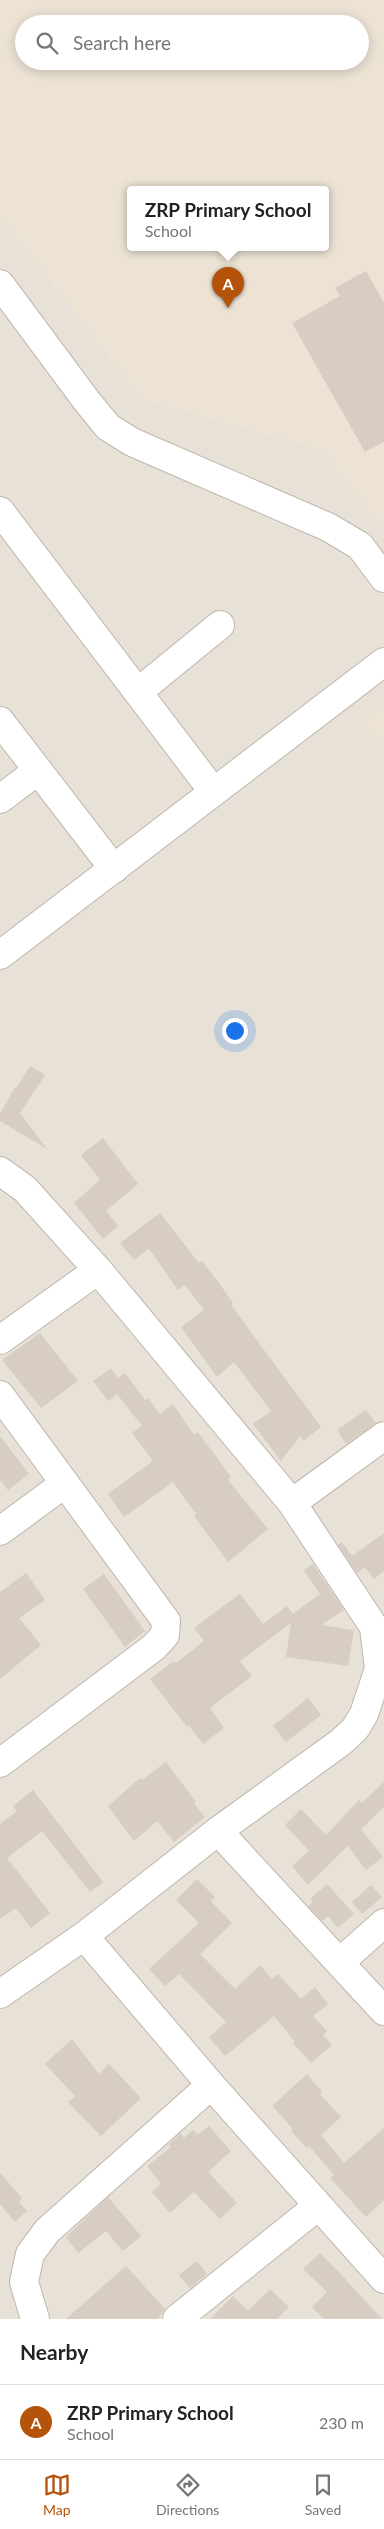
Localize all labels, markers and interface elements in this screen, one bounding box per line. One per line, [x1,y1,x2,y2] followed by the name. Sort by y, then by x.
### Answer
[15,15,369,70] search box
[33,29,61,57] icon: search
[73,31,171,54] text: Search here
[127,186,329,251] popup
[145,198,311,221] text: ZRP Primary School
[145,221,192,240] text: School
[212,267,244,308] pin: A
[222,1018,248,1044] your location
[20,2339,88,2364] text: Nearby
[67,2401,234,2424] text: ZRP Primary School
[30,2413,42,2432] text: A
[319,2413,364,2432] text: 230 m
[67,2424,114,2443] text: School
[43,2471,71,2518] tab: Map
[156,2471,219,2518] tab: Directions
[305,2471,341,2518] tab: Saved

